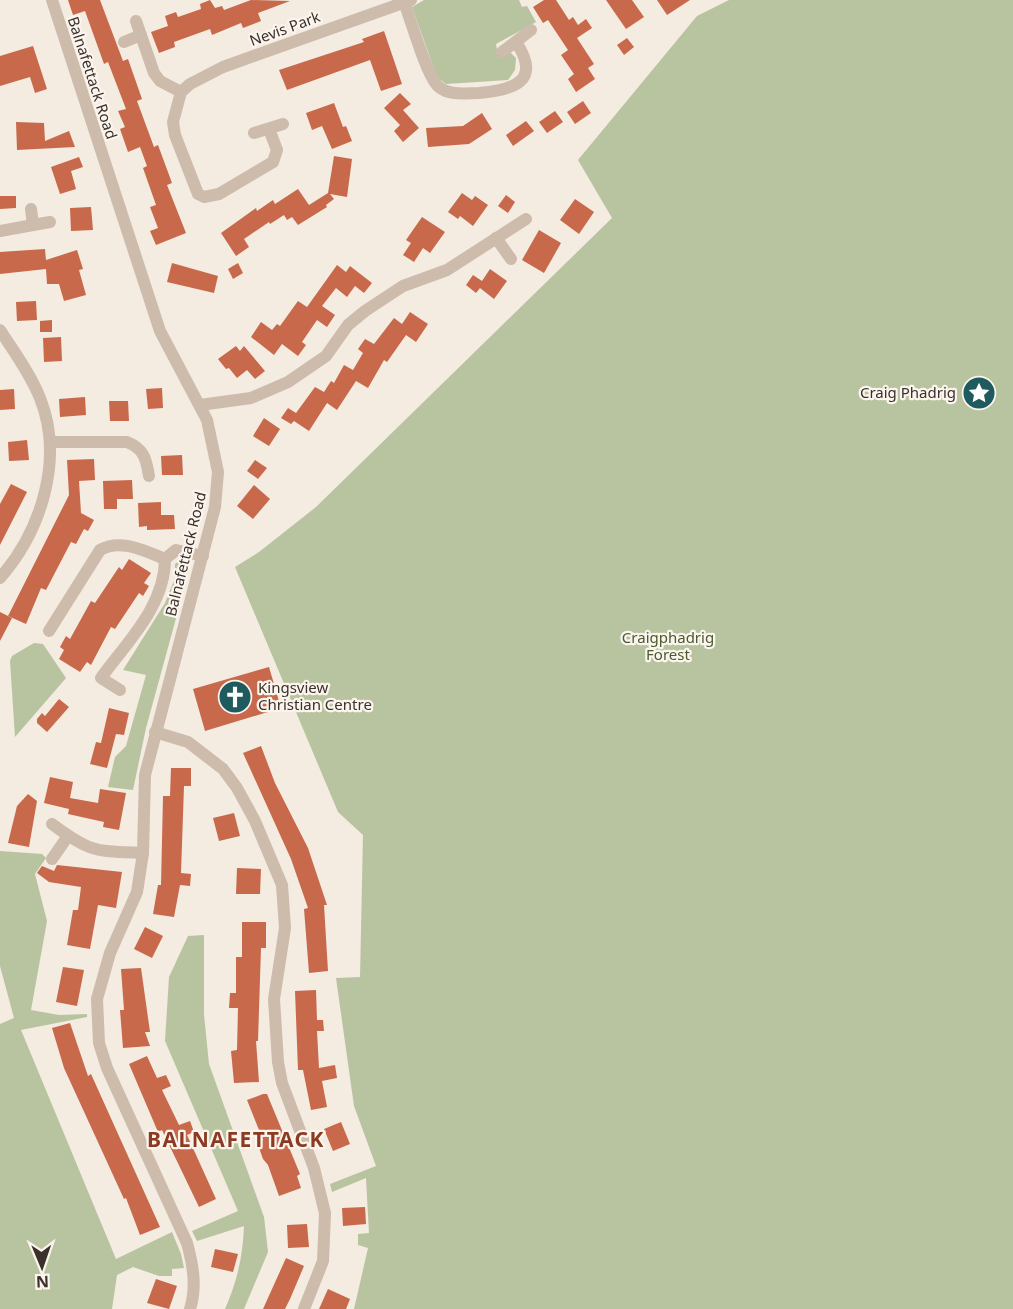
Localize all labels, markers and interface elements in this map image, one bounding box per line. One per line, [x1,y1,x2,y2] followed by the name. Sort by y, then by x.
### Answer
[247,6,323,50] street label: Nevis Park
[64,14,122,142] street label: Balnafettack Road
[961,375,997,411] place icon: Craig Phadrig
[860,382,956,402] place label: Craig Phadrig
[160,489,210,618] street label: Balnafettack Road
[622,627,714,664] park label: Craigphadrig Forest
[258,677,372,714] place label: Kingsview Christian Centre
[217,679,253,715] church icon: Kingsview Christian Centre
[147,1125,325,1153] district label: BALNAFETTACK
[12,1237,72,1297] north arrow
[36,1271,49,1293] text: N

